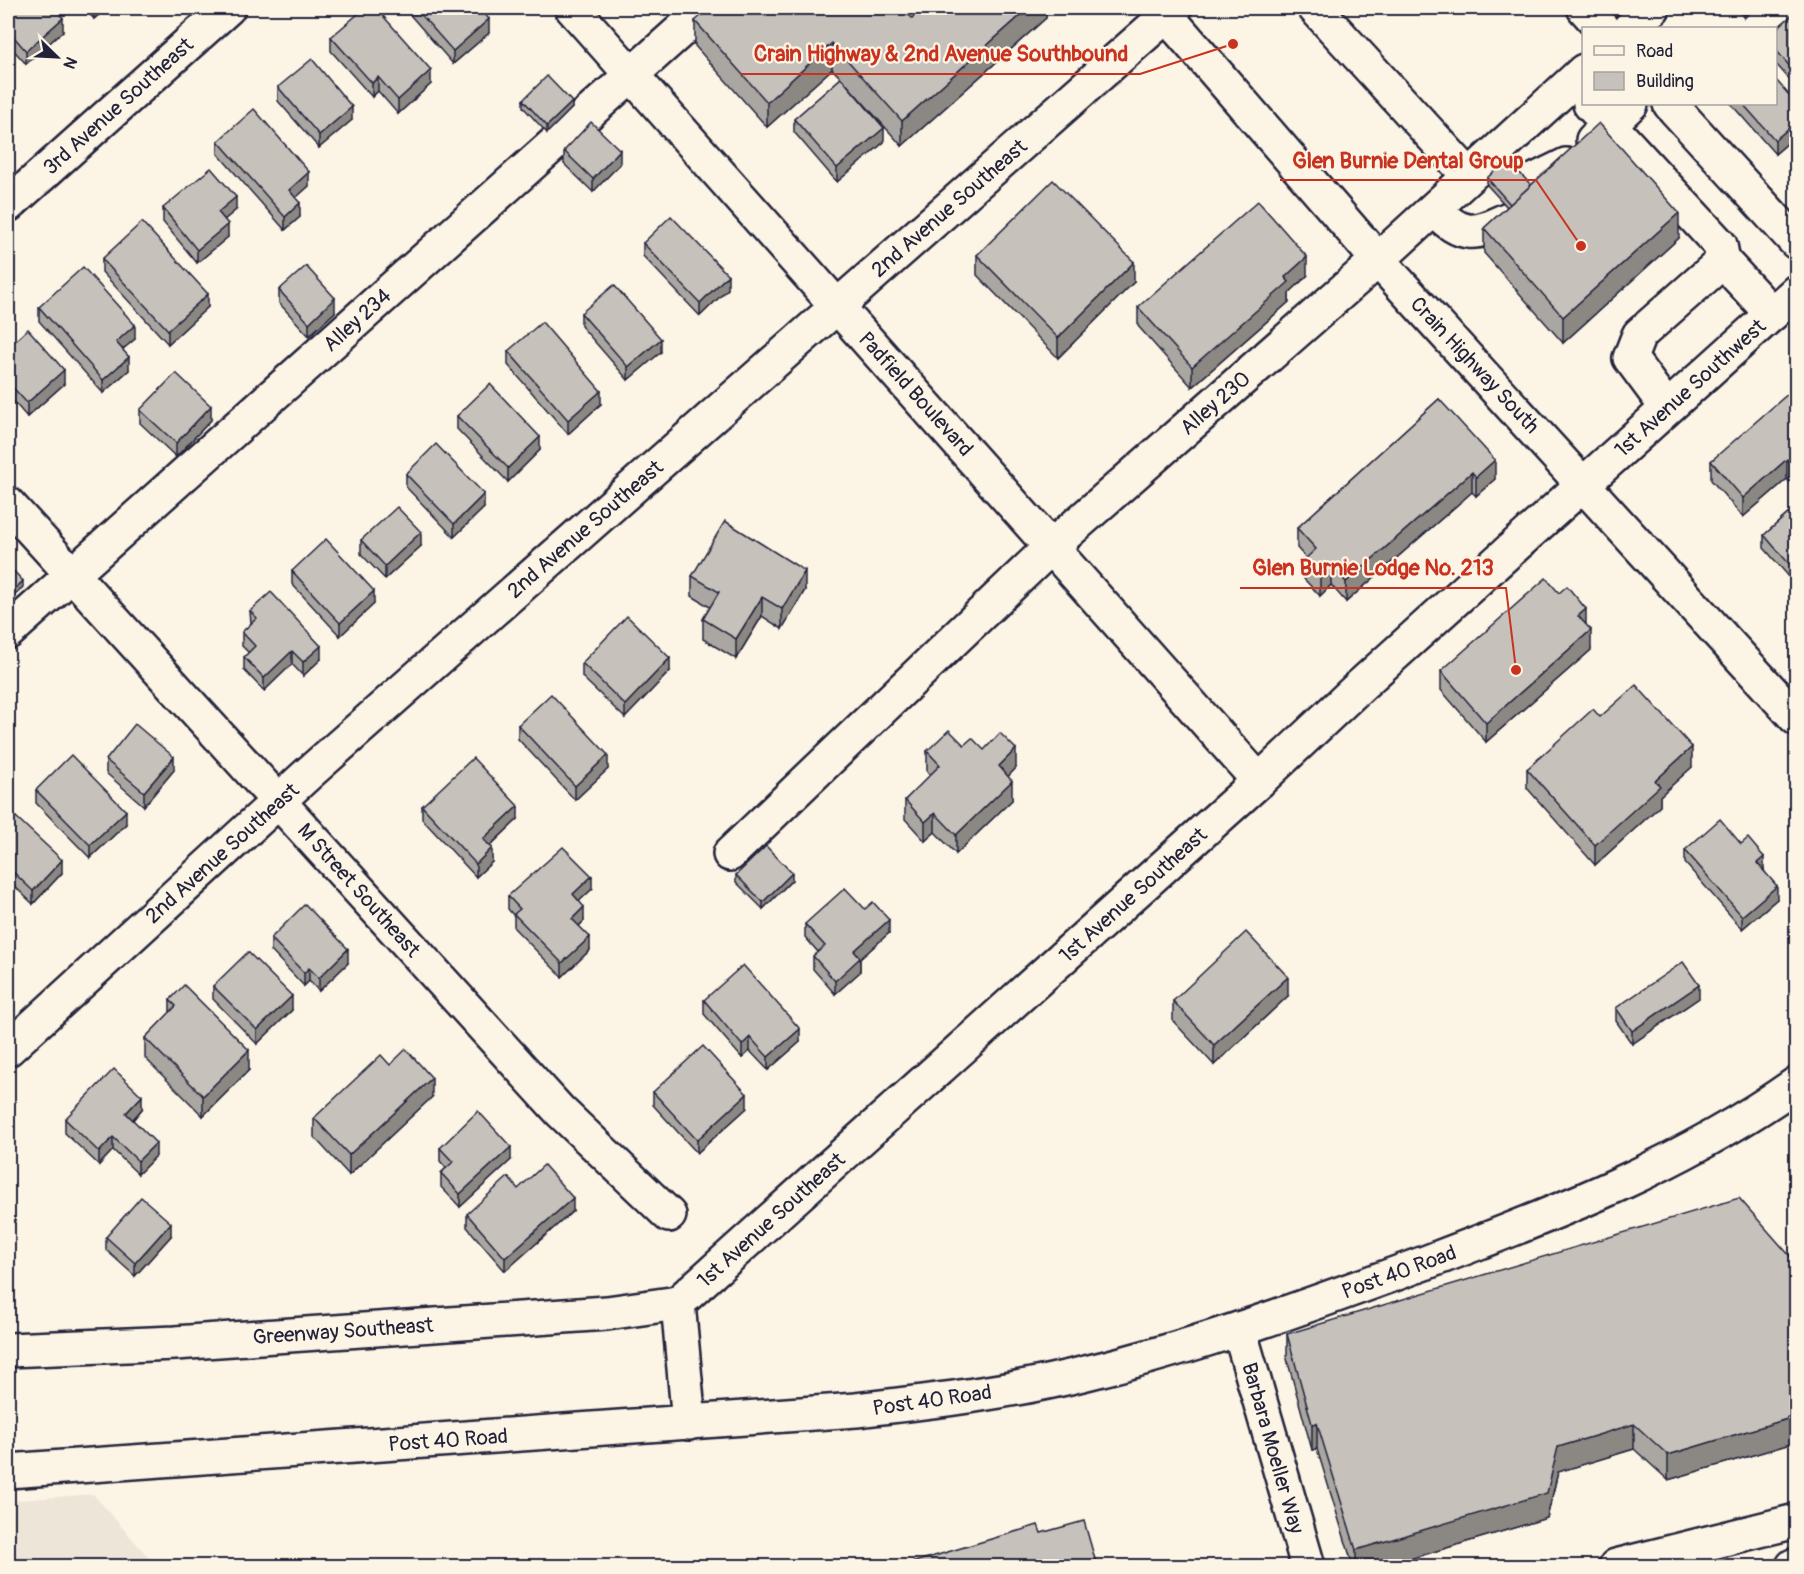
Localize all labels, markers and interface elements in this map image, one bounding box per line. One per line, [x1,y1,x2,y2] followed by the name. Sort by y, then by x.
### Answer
[27,27,87,87] north arrow
[1582,27,1777,105] legend
[38,31,200,181] street label: 3rd Avenue Southeast
[741,34,1140,74] callout: Crain Highway & 2nd Avenue Southbound
[754,40,1128,68] text: Crain Highway & 2nd Avenue Southbound
[1636,40,1673,63] text: Road
[58,54,81,72] text: N
[1636,70,1694,93] text: Building
[866,133,1033,284] street label: 2nd Avenue Southeast
[1280,140,1536,180] callout: Glen Burnie Dental Group
[1292,147,1524,175] text: Glen Burnie Dental Group
[318,283,397,358] street label: Alley 234
[1404,291,1545,440] street label: Crain Highway South
[1609,313,1772,463] street label: 1st Avenue Southwest
[852,326,979,462] street label: Padfield Boulevard
[1175,365,1256,441] street label: Alley 230
[502,454,669,605] street label: 2nd Avenue Southeast
[1240,548,1506,588] callout: Glen Burnie Lodge No. 213
[1252,554,1494,582] text: Glen Burnie Lodge No. 213
[140,777,305,930] street label: 2nd Avenue Southeast
[291,818,426,964] street label: M Street Southeast
[1054,821,1213,969] street label: 1st Avenue Southeast
[692,1146,851,1294] street label: 1st Avenue Southeast
[1338,1239,1460,1306] street label: Post 40 Road
[252,1312,435,1351] street label: Greenway Southeast
[1235,1359,1310,1537] street label: Barbara Moeller Way
[871,1379,993,1422] street label: Post 40 Road
[387,1423,509,1458] street label: Post 40 Road

